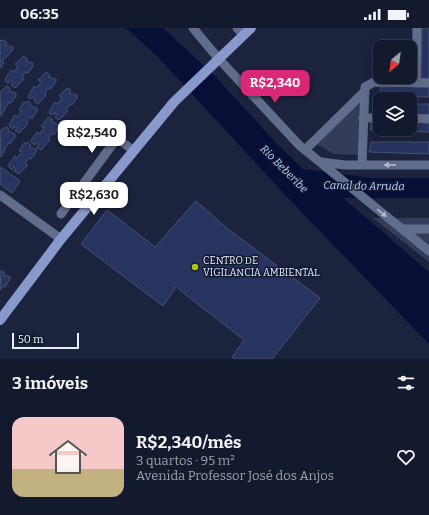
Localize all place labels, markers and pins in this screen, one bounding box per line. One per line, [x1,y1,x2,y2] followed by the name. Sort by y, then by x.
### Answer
[238,70,312,104] pin: R$2,340
[55,120,129,154] pin: R$2,540
[57,182,131,216] pin: R$2,630
[203,255,320,279] place label: CENTRO DE VIGILANCIA AMBIENTAL
[190,262,200,272] marker: CENTRO DE VIGILANCIA AMBIENTAL

